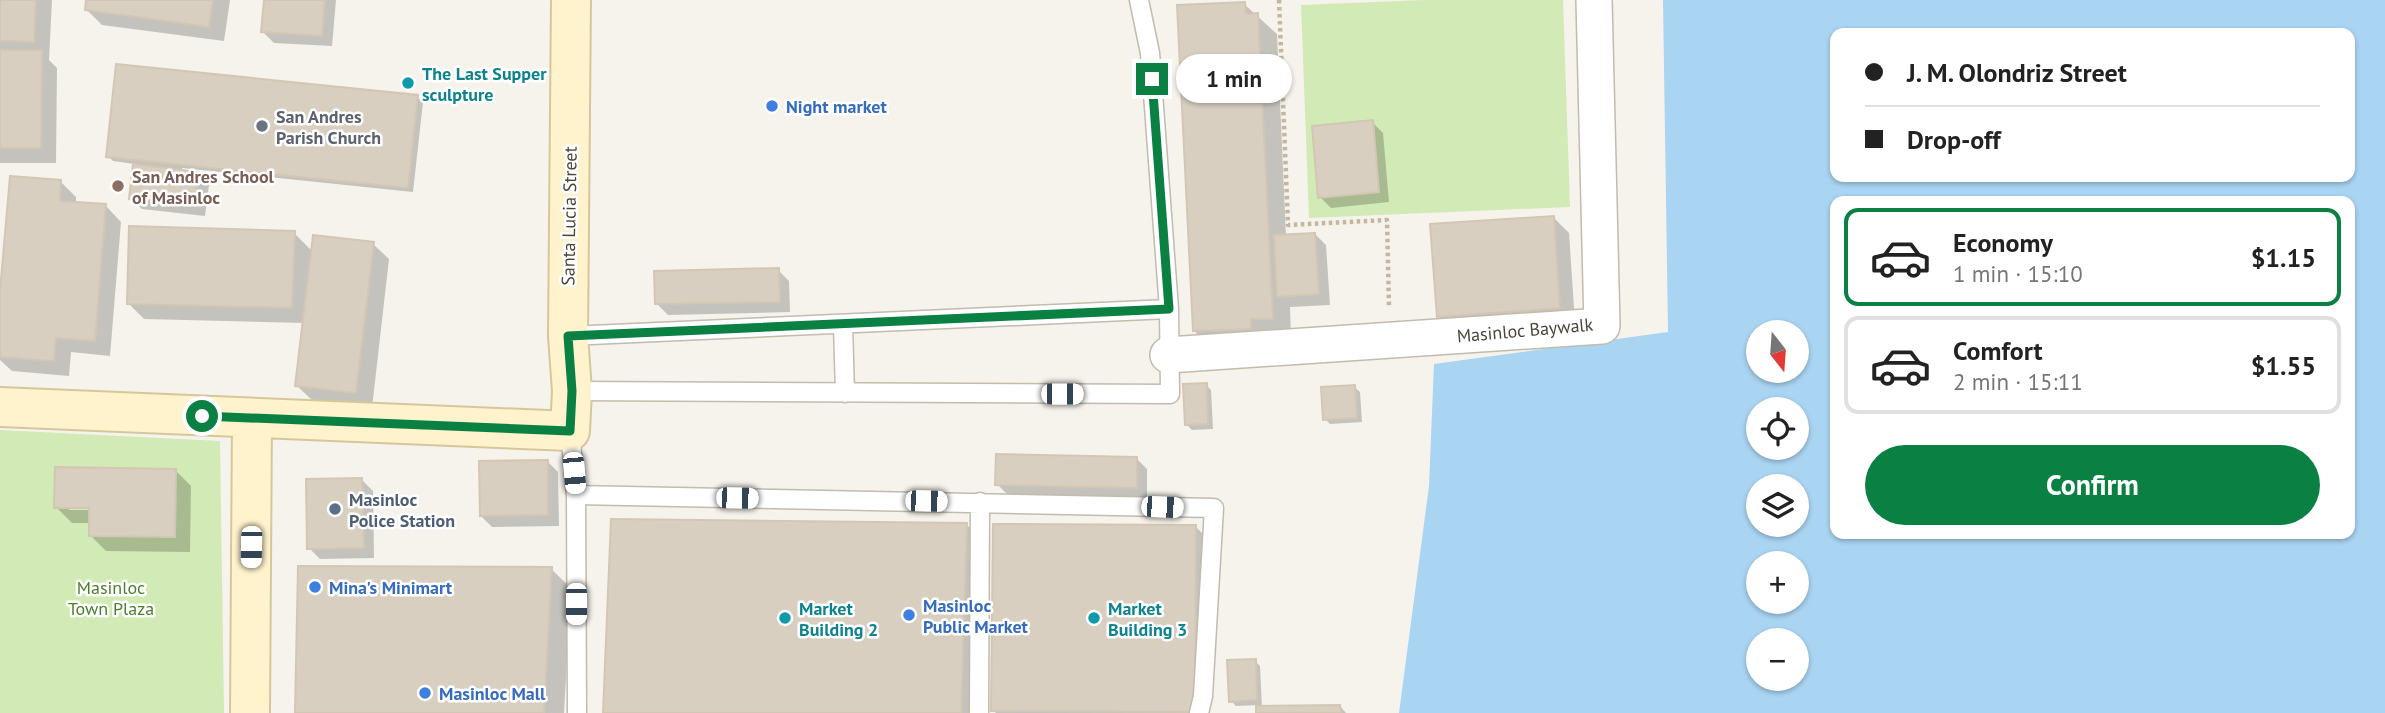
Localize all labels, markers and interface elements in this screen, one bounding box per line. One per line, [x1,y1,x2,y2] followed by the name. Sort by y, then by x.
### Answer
[1176,55,1292,104] callout: 1 min
[1907,56,2127,89] text: J. M. Olondriz Street
[422,62,547,106] place label: The Last Supper sculpture
[1136,63,1168,95] route end
[1206,64,1262,93] text: 1 min
[400,75,416,91] marker: The Last Supper sculpture
[786,95,887,118] place label: Night market
[764,98,780,114] marker: Night market
[276,105,381,149] place label: San Andres Parish Church
[254,118,270,134] marker: San Andres Parish Church
[1907,123,2001,156] text: Drop-off
[556,146,582,286] street label: Santa Lucia Street
[132,165,275,209] place label: San Andres School of Masinloc
[110,178,126,194] marker: San Andres School of Masinloc
[1869,226,1932,289] icon: car
[1953,226,2053,259] text: Economy
[2251,241,2316,274] text: $1.15
[1953,259,2083,288] text: 1 min · 15:10
[1456,313,1595,347] street label: Masinloc Baywalk
[1746,320,1810,383] north arrow
[1746,320,1809,691] map controls
[1869,334,1932,397] icon: car
[1953,334,2043,367] text: Comfort
[2251,349,2316,382] text: $1.55
[1953,367,2083,396] text: 2 min · 15:11
[1042,384,1084,405] car
[1746,397,1809,460] button: locate
[186,400,218,432] route start
[1865,445,2320,525] button: Confirm
[562,451,587,495] car
[1746,474,1809,537] button: layers
[716,487,759,509] car
[349,488,455,532] place label: Masinloc Police Station
[905,490,948,512] car
[1141,496,1184,518] car
[327,501,343,517] marker: Masinloc Police Station
[241,526,262,568] car
[1746,551,1809,614] button: +
[68,576,154,620] park label: Masinloc Town Plaza
[329,576,453,599] place label: Mina's Minimart
[307,579,323,595] marker: Mina's Minimart
[566,583,587,625] car
[923,594,1029,638] place label: Masinloc Public Market
[799,597,878,641] place label: Market Building 2
[1108,597,1187,641] place label: Market Building 3
[901,607,917,623] marker: Masinloc Public Market
[777,610,793,626] marker: Market Building 2
[1086,610,1102,626] marker: Market Building 3
[1746,628,1809,691] button: −
[439,682,546,705] place label: Masinloc Mall
[417,685,433,701] marker: Masinloc Mall

